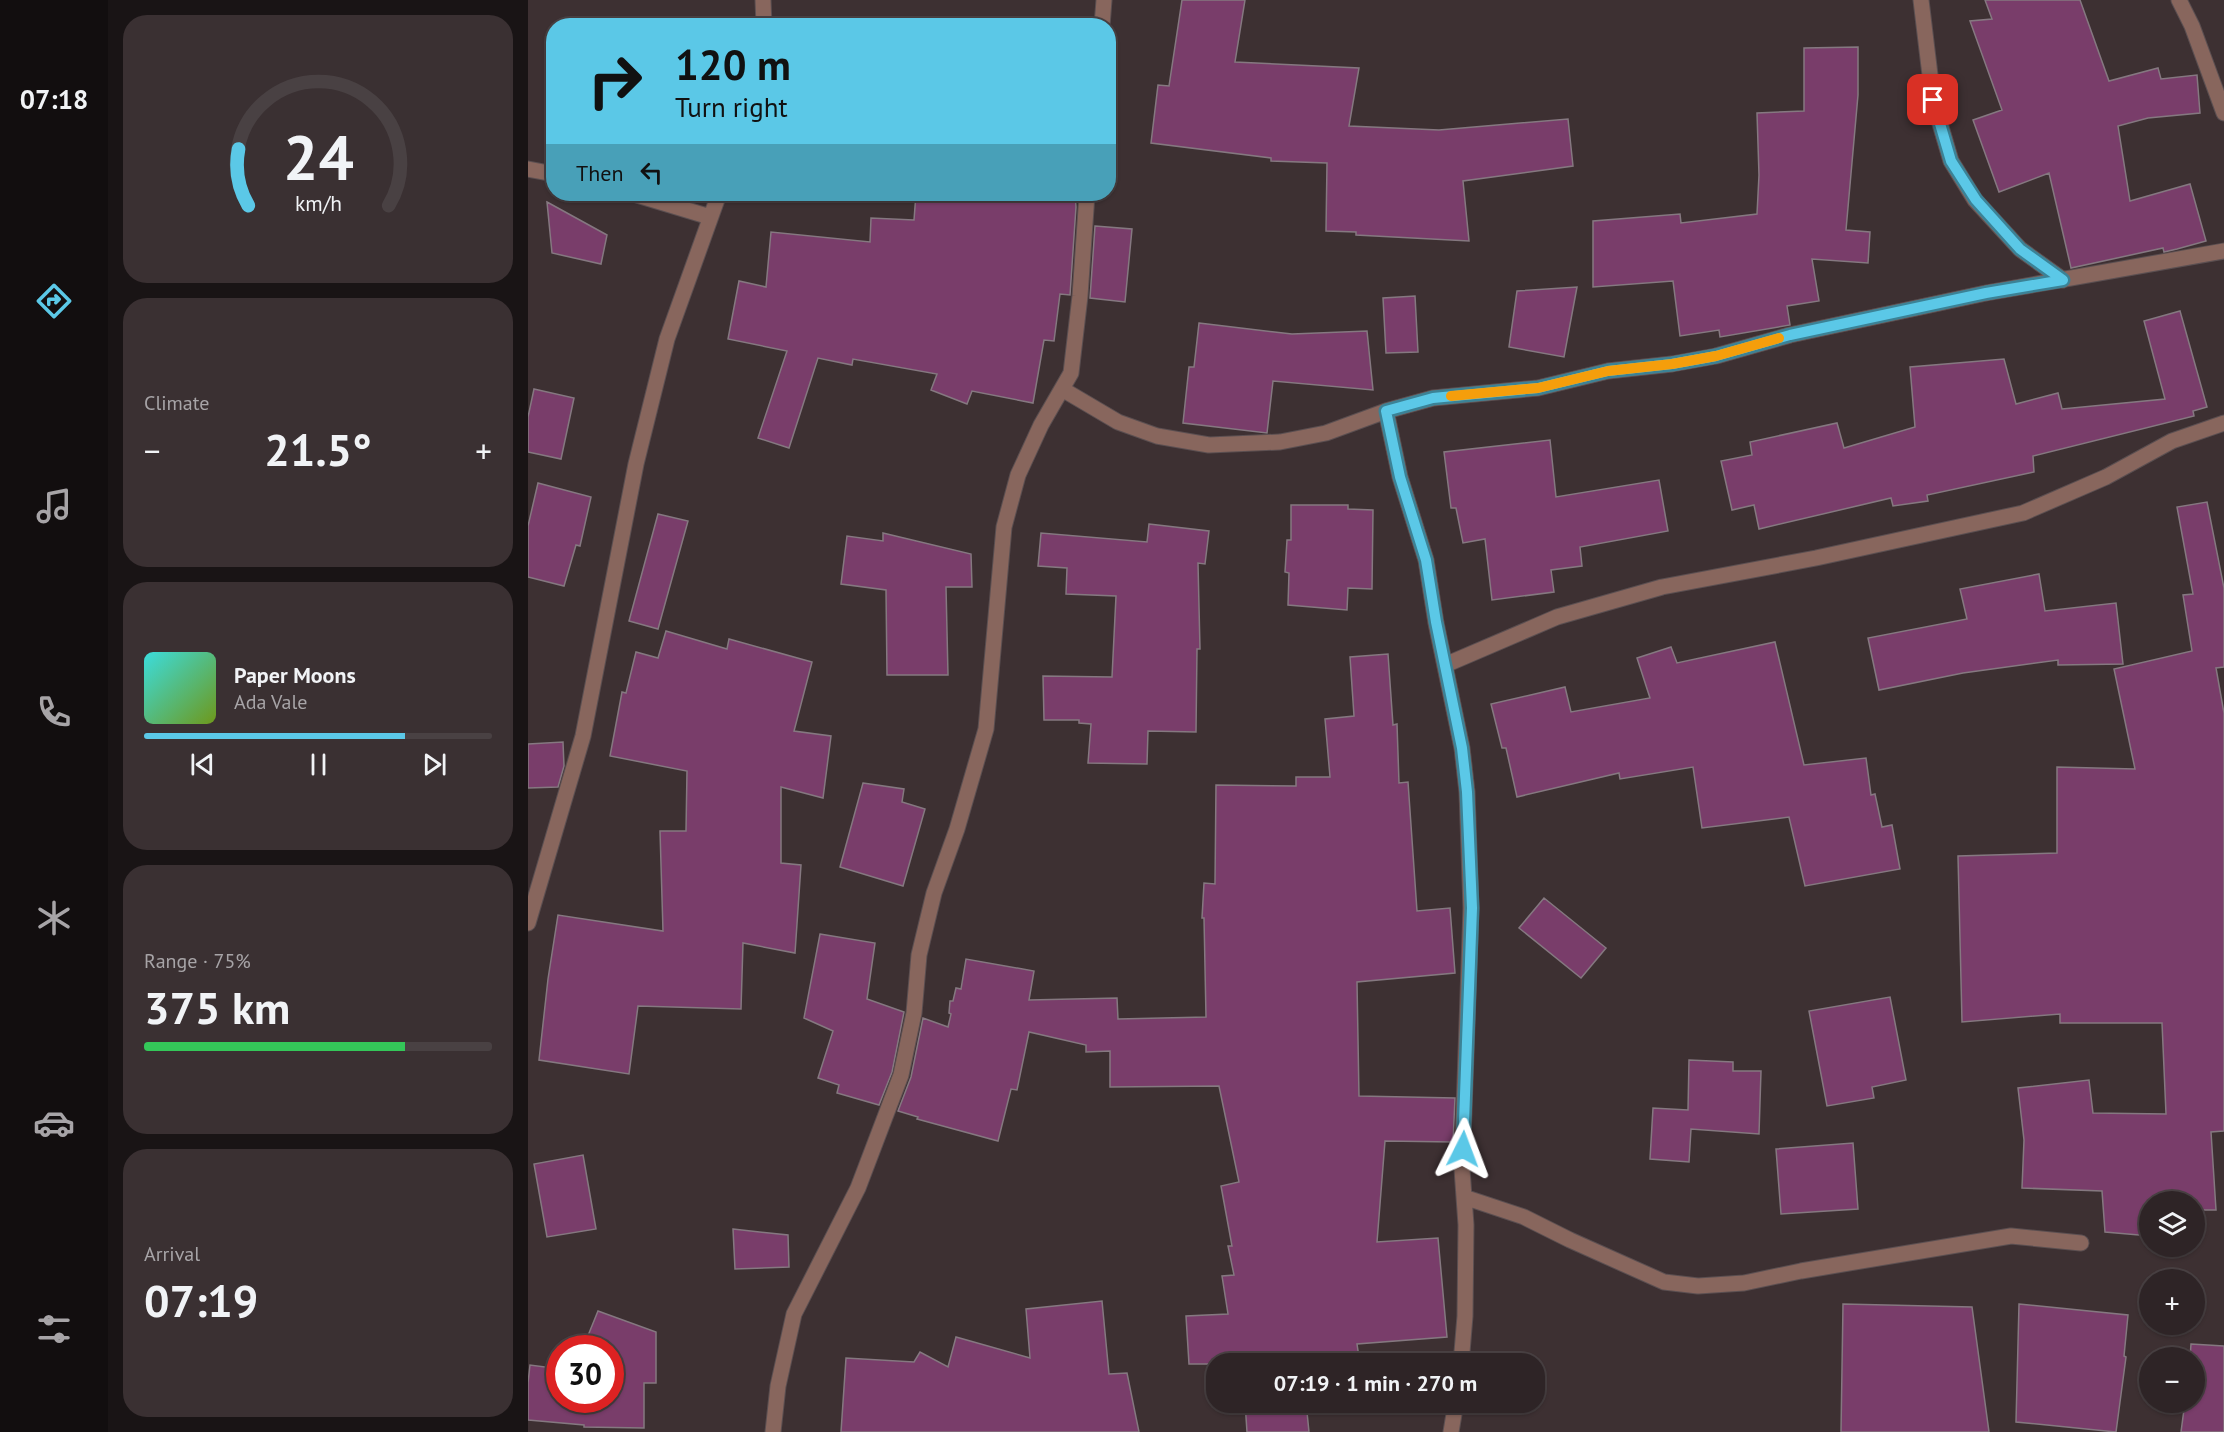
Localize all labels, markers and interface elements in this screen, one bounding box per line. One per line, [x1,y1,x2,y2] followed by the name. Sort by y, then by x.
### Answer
[675,37,791,92] text: 120 m
[576,42,654,120] icon: right
[1907,74,1958,125] pin
[20,82,88,116] text: 07:18
[1916,83,1949,116] icon: arrive
[675,90,788,124] text: Turn right
[283,116,353,197] text: 24
[635,156,668,189] icon: left
[576,159,623,187] text: Then
[294,190,341,218] text: km/h
[33,280,75,322] icon: directions
[144,390,210,416] text: Climate
[264,420,372,478] text: 21.5°
[144,429,161,472] text: −
[475,429,492,472] text: +
[33,485,75,527] icon: music
[234,661,356,689] text: Paper Moons
[234,689,307,715] text: Ada Vale
[33,691,75,733] icon: phone
[186,748,219,781] icon: previous
[302,748,335,781] icon: pause
[418,748,451,781] icon: next
[33,897,75,939] icon: climate
[144,948,251,974] text: Range · 75%
[144,978,290,1036] text: 375 km
[33,1102,75,1144] icon: car
[1431,1117,1495,1181] position arrow
[2139,1191,2205,1413] map controls
[2139,1191,2205,1257] button: layers
[144,1241,200,1267] text: Arrival
[2139,1269,2205,1335] button: +
[144,1271,258,1329] text: 07:19
[33,1308,75,1350] icon: filters
[546,1335,624,1413] speed limit sign: 30
[2139,1347,2205,1413] button: −
[1274,1369,1477,1397] text: 07:19 · 1 min · 270 m

